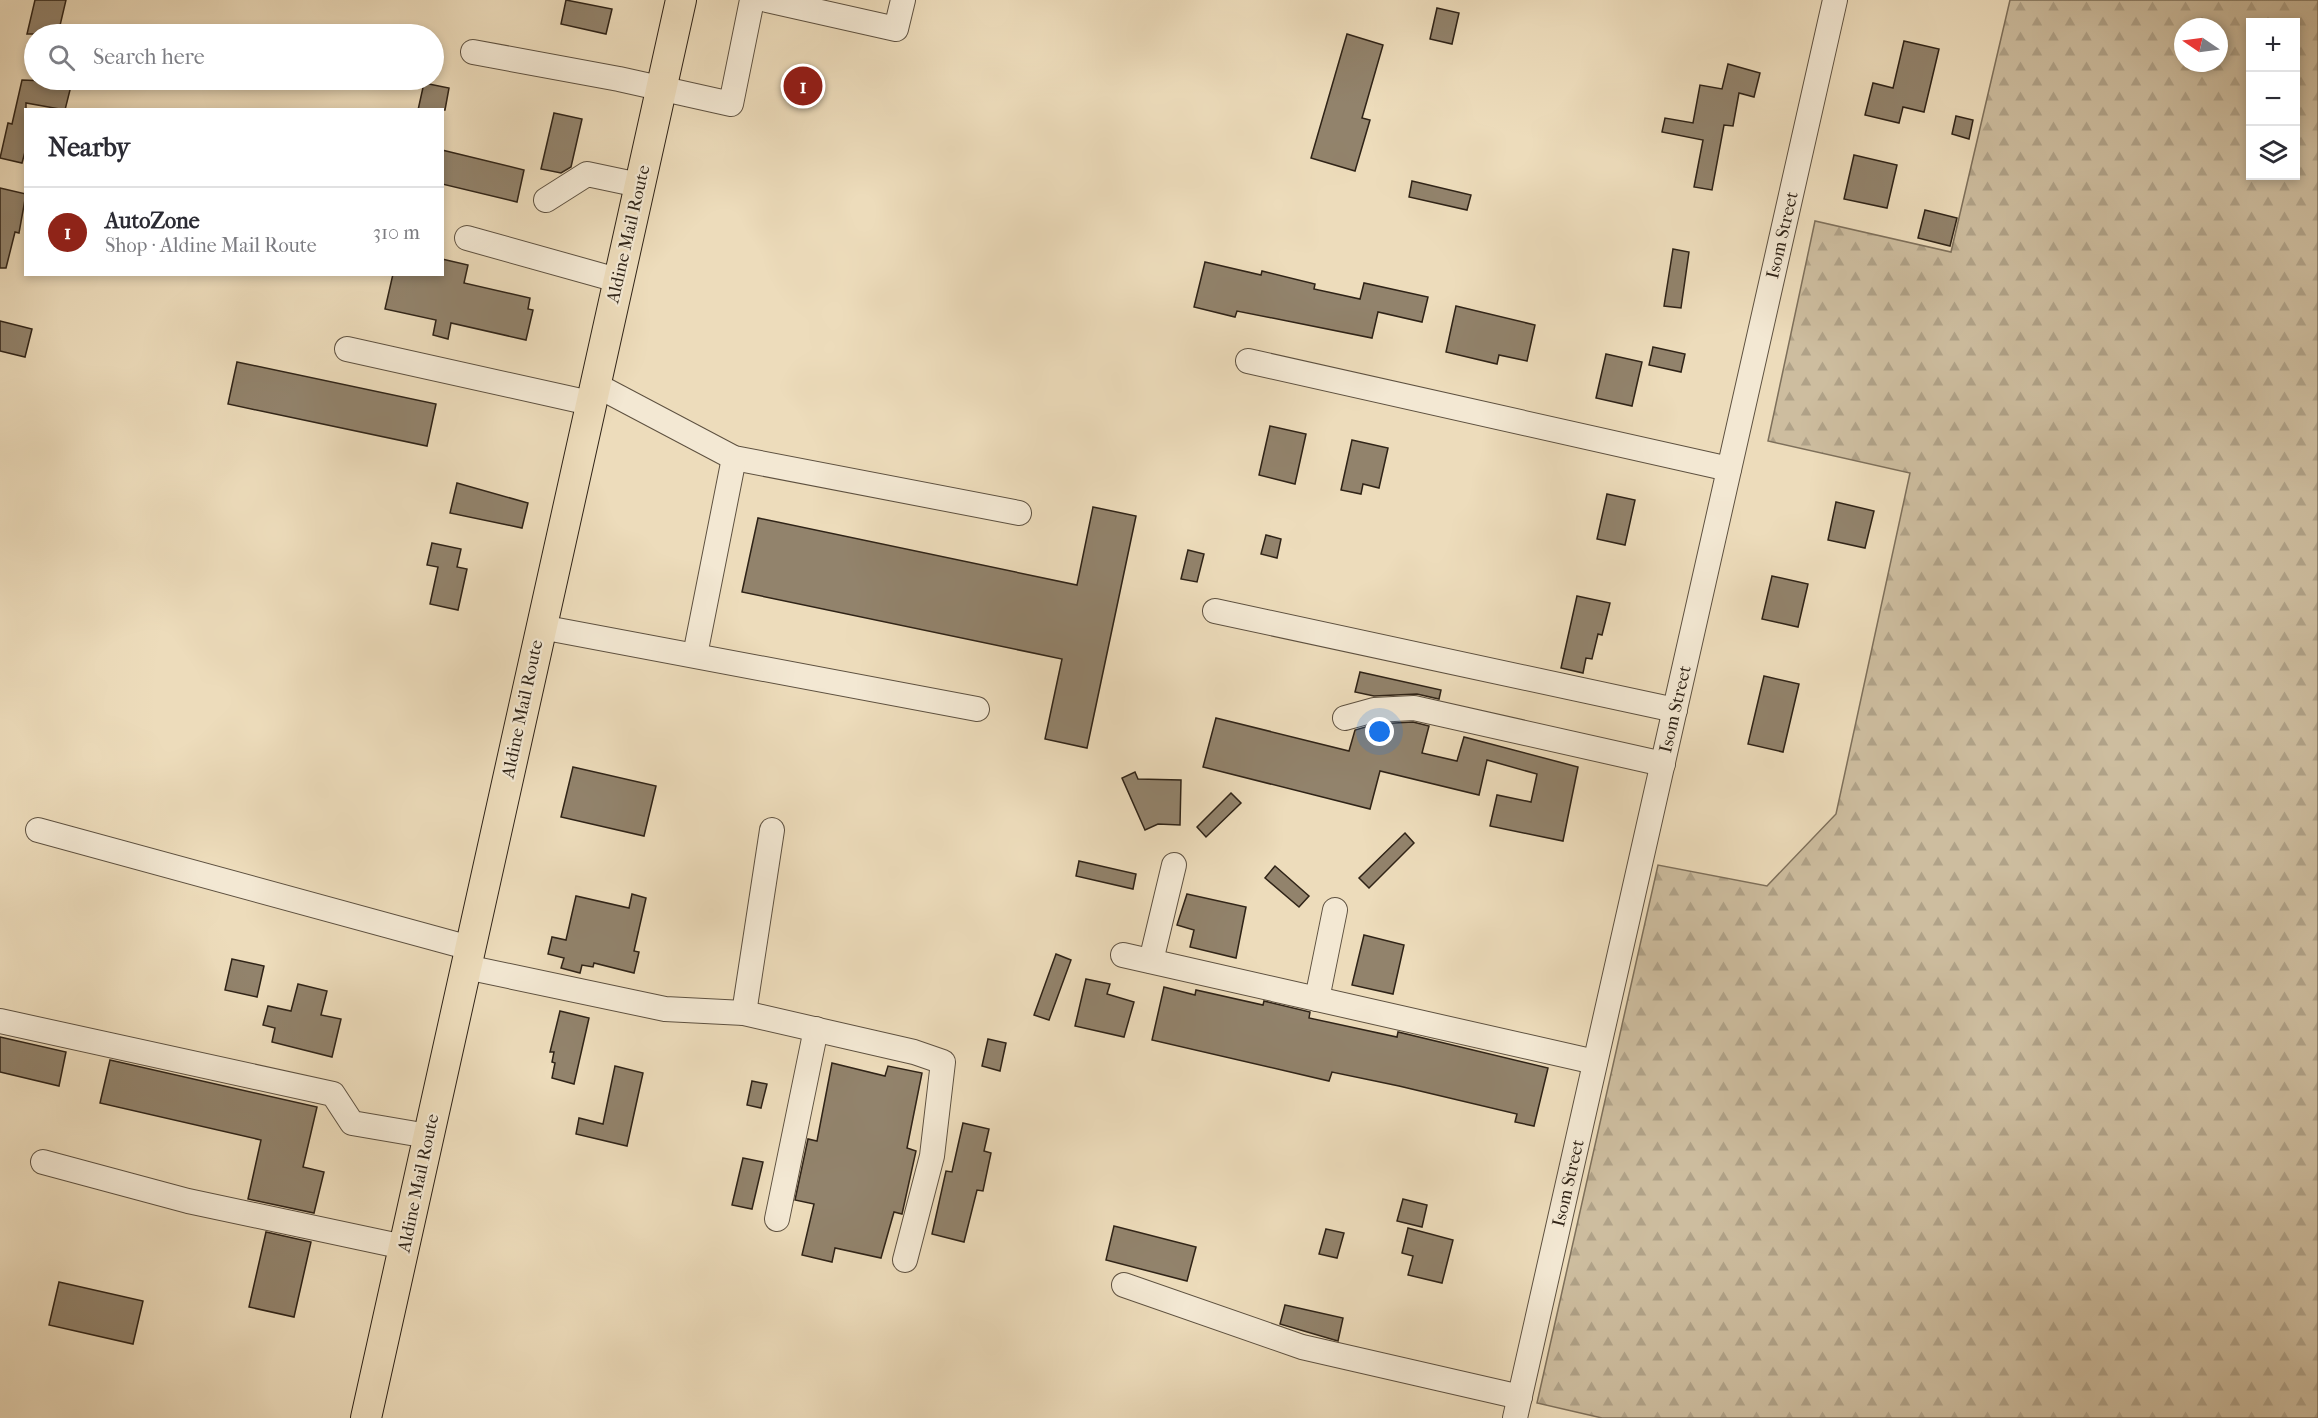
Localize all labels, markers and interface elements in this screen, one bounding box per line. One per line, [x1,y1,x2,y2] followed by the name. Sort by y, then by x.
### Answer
[2174,18,2228,72] north arrow
[2246,18,2300,180] map controls
[2246,18,2300,72] button: +
[24,24,444,90] search box
[45,41,78,74] icon: search
[93,44,205,70] text: Search here
[784,64,822,109] pin: 1
[2246,72,2300,126] button: −
[2246,126,2300,180] button: layers
[48,132,130,163] text: Nearby
[602,163,655,306] street label: Aldine Mail Route
[1762,189,1803,281] street label: Isom Street
[105,208,200,234] text: AutoZone
[64,221,71,244] text: 1
[373,221,420,244] text: 310 m
[105,234,317,257] text: Shop · Aldine Mail Route
[497,638,547,781] street label: Aldine Mail Route
[1655,663,1696,755] street label: Isom Street
[1365,717,1394,746] your location
[393,1112,443,1255] street label: Aldine Mail Route
[1548,1137,1589,1229] street label: Isom Street

